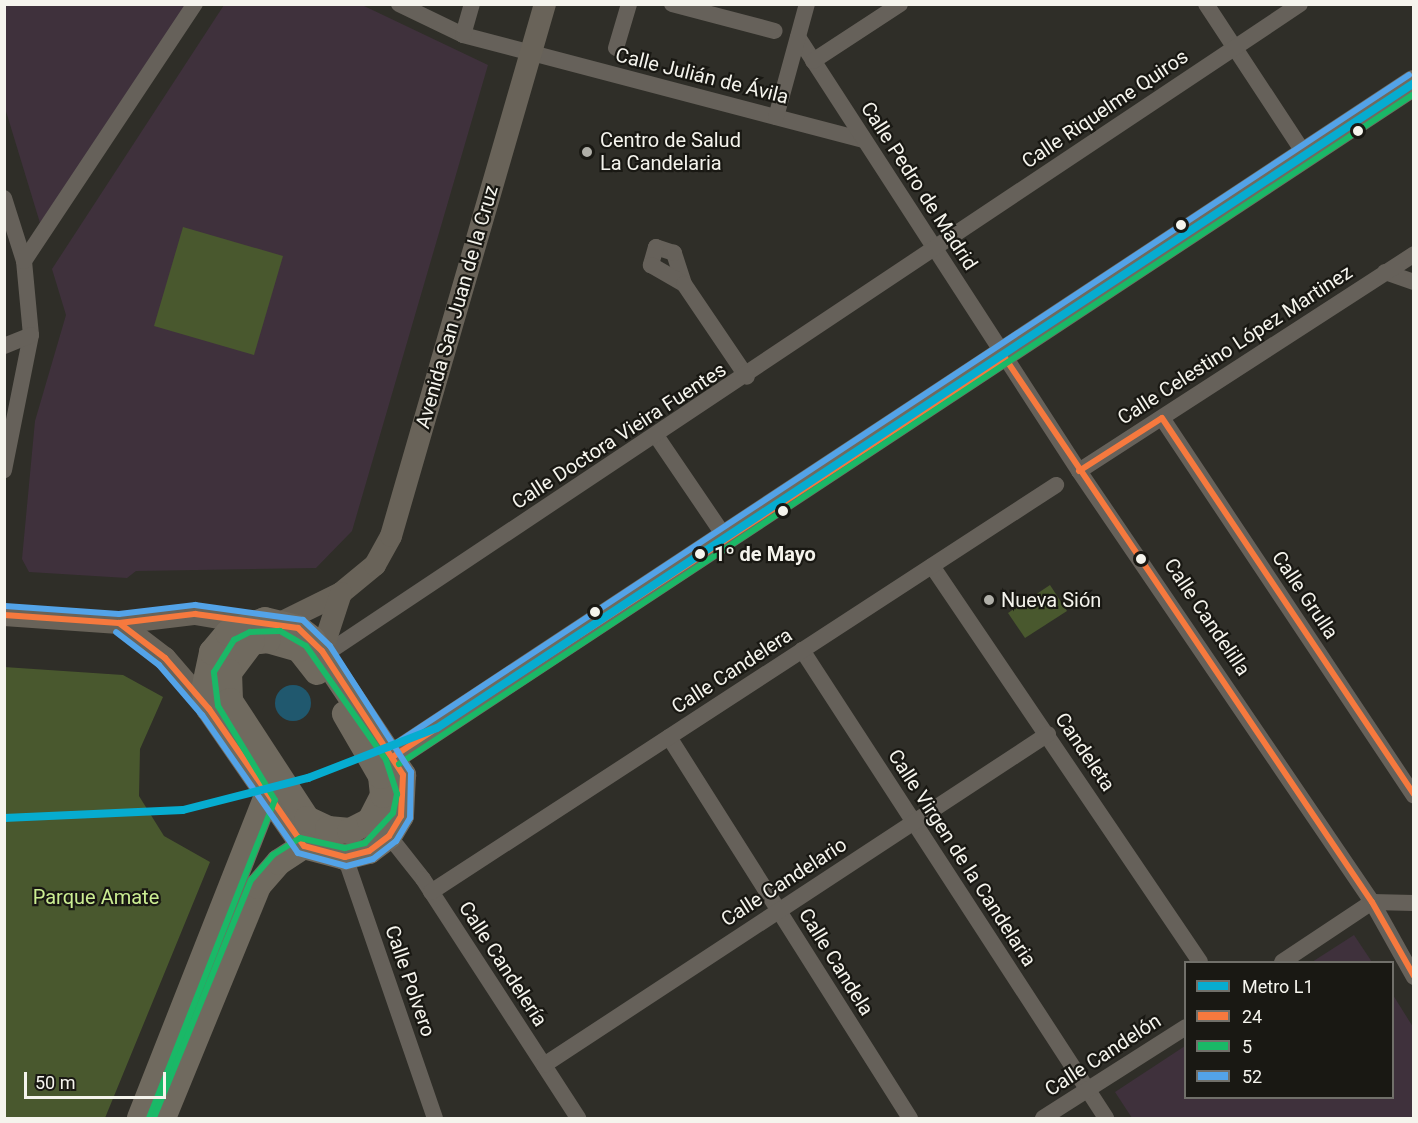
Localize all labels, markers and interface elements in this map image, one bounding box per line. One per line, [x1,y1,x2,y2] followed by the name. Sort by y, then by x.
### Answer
[613,43,791,109] street label: Calle Julián de Ávila
[1017,44,1193,174] street label: Calle Riquelme Quiros
[856,97,982,275] street label: Calle Pedro de Madrid
[1352,125,1364,137] unlabelled marker
[600,128,741,175] place label: Centro de Salud La Candelaria
[578,143,596,161] marker: Centro de Salud La Candelaria
[411,183,503,431] street label: Avenida San Juan de la Cruz
[1175,219,1187,231] unlabelled marker
[1113,260,1357,430] street label: Calle Celestino López Martinez
[507,358,731,514] street label: Calle Doctora Vieira Fuentes
[777,505,789,517] unlabelled marker
[714,542,816,566] place label: 1º de Mayo
[691,545,709,563] marker: 1º de Mayo
[1267,546,1343,644] street label: Calle Grulla
[1135,553,1147,565] unlabelled marker
[1159,554,1255,680] street label: Calle Candelilla
[1001,588,1101,612] place label: Nueva Sión
[982,593,996,607] marker: Nueva Sión
[589,606,601,618] unlabelled marker
[667,623,797,719] street label: Calle Candelera
[1050,708,1120,796] street label: Candeleta
[883,745,1041,971] street label: Calle Virgen de la Candelaria
[717,833,851,931] street label: Calle Candelario
[33,885,159,909] park label: Parque Amate
[454,897,552,1031] street label: Calle Candelería
[794,904,878,1020] street label: Calle Candela
[380,922,440,1040] street label: Calle Polvero
[1184,961,1394,1099] legend
[1242,976,1314,997] text: Metro L1
[1242,1006,1262,1027] text: 24
[1041,1009,1165,1101] street label: Calle Candelón
[1242,1036,1252,1057] text: 5
[27,1060,170,1098] scale bar
[1242,1066,1262,1087] text: 52
[35,1072,75,1093] text: 50 m

